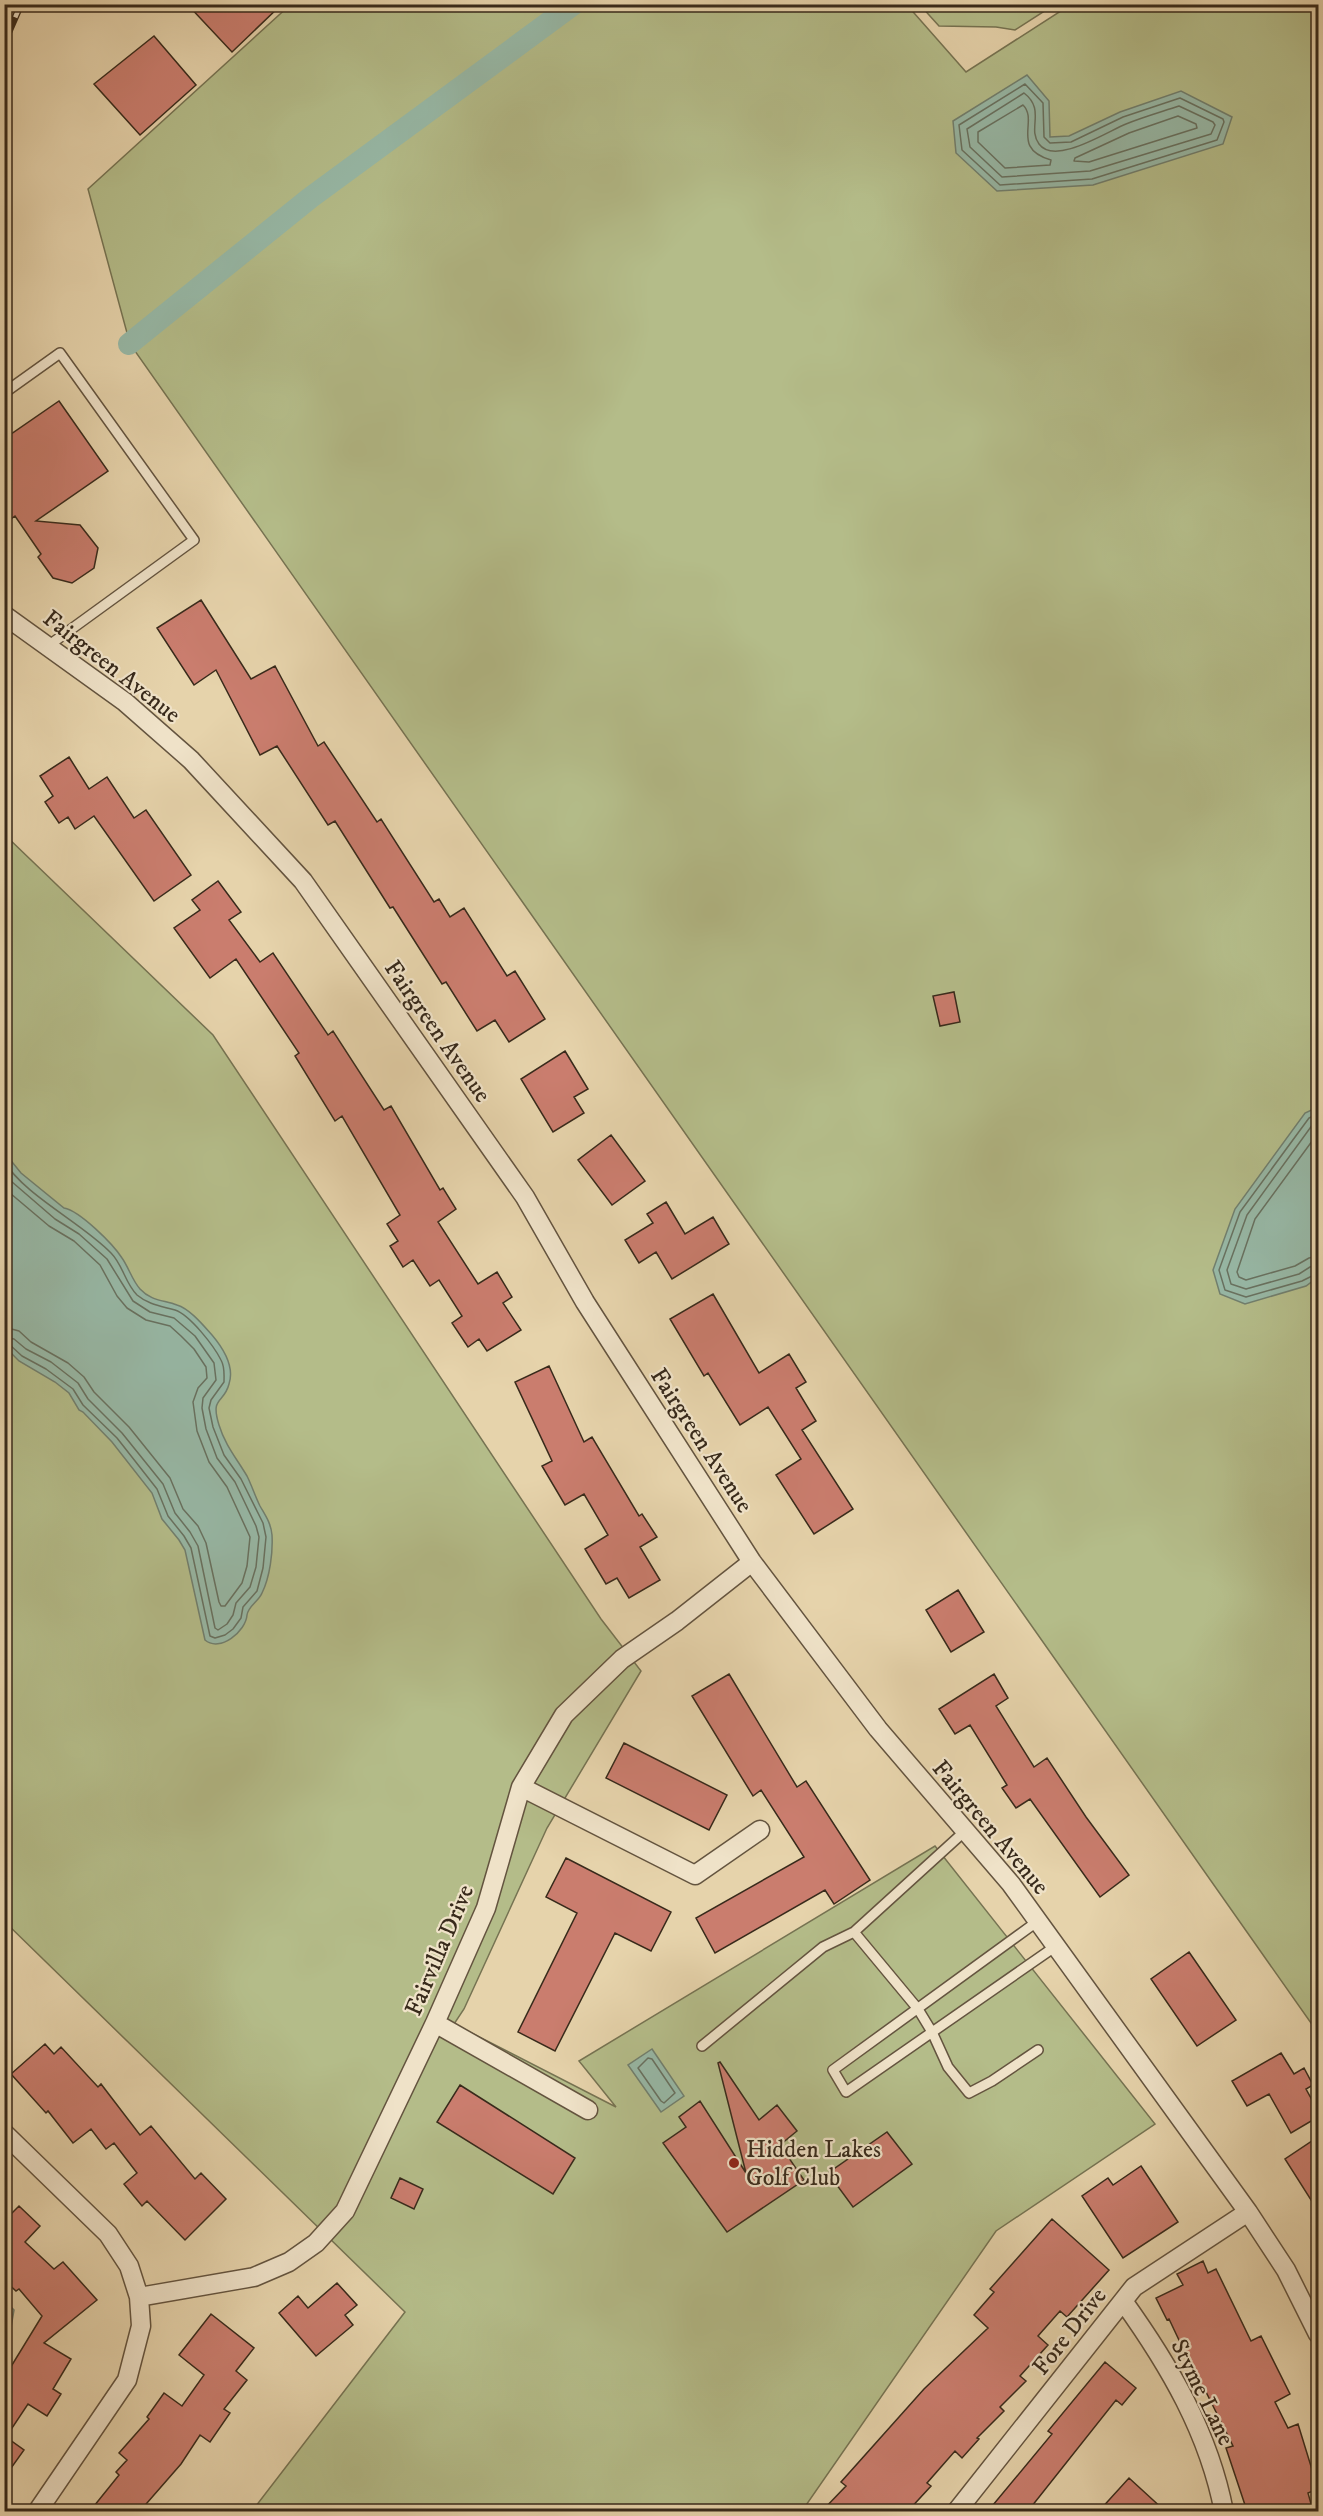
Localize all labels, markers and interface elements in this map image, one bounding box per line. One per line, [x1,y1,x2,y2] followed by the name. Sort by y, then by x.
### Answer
[36,604,186,730] street label: Fairgreen Avenue
[377,955,497,1108] street label: Fairgreen Avenue
[643,1362,759,1519] street label: Fairgreen Avenue
[925,1754,1055,1901] street label: Fairgreen Avenue
[399,1880,481,2021] street label: Fairvilla Drive
[746,2135,881,2193] place label: Hidden Lakes Golf Club
[727,2156,741,2170] marker: Hidden Lakes Golf Club
[1026,2282,1113,2381] street label: Fore Drive
[1164,2334,1241,2451] street label: Styme Lane

